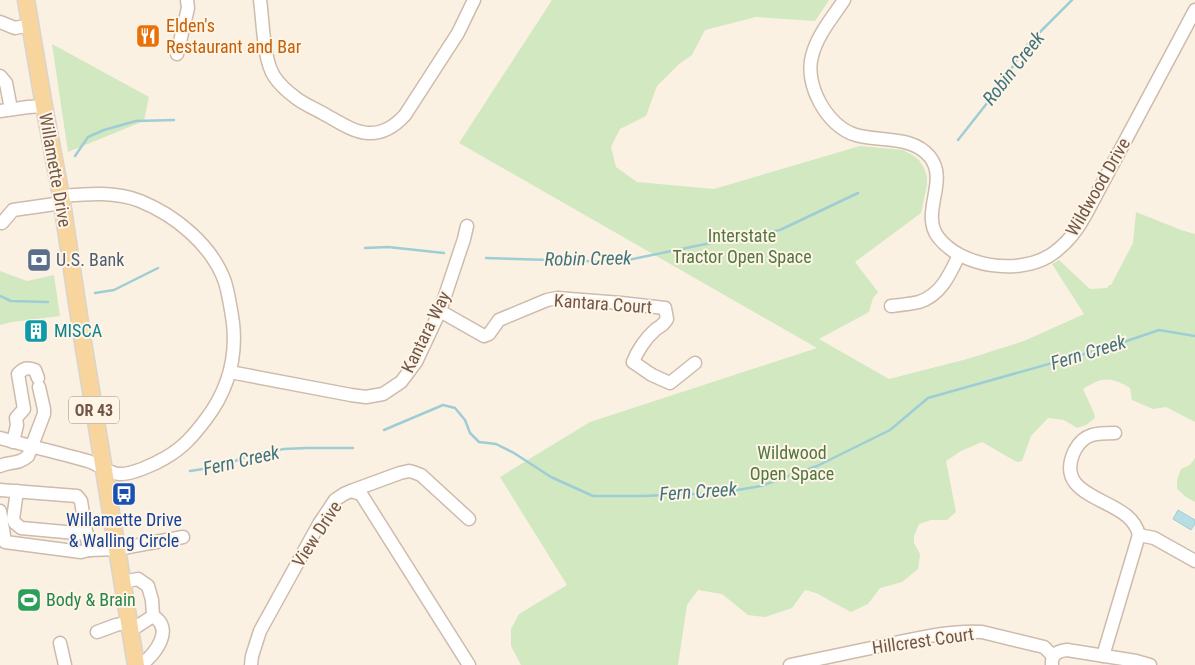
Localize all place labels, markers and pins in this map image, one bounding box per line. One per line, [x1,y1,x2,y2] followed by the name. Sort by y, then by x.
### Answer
[166,15,302,57] place label: Elden's Restaurant and Bar
[135,23,161,49] restaurant icon: Elden's Restaurant and Bar
[26,247,52,273] bank icon: U.S. Bank
[56,249,124,270] place label: U.S. Bank
[23,318,49,344] building icon: MISCA
[54,320,103,341] place label: MISCA
[111,481,137,507] bus stop icon: Willamette Drive & Walling Circle
[66,509,182,551] place label: Willamette Drive & Walling Circle
[16,587,42,613] sports icon: Body & Brain
[46,589,136,610] place label: Body & Brain

